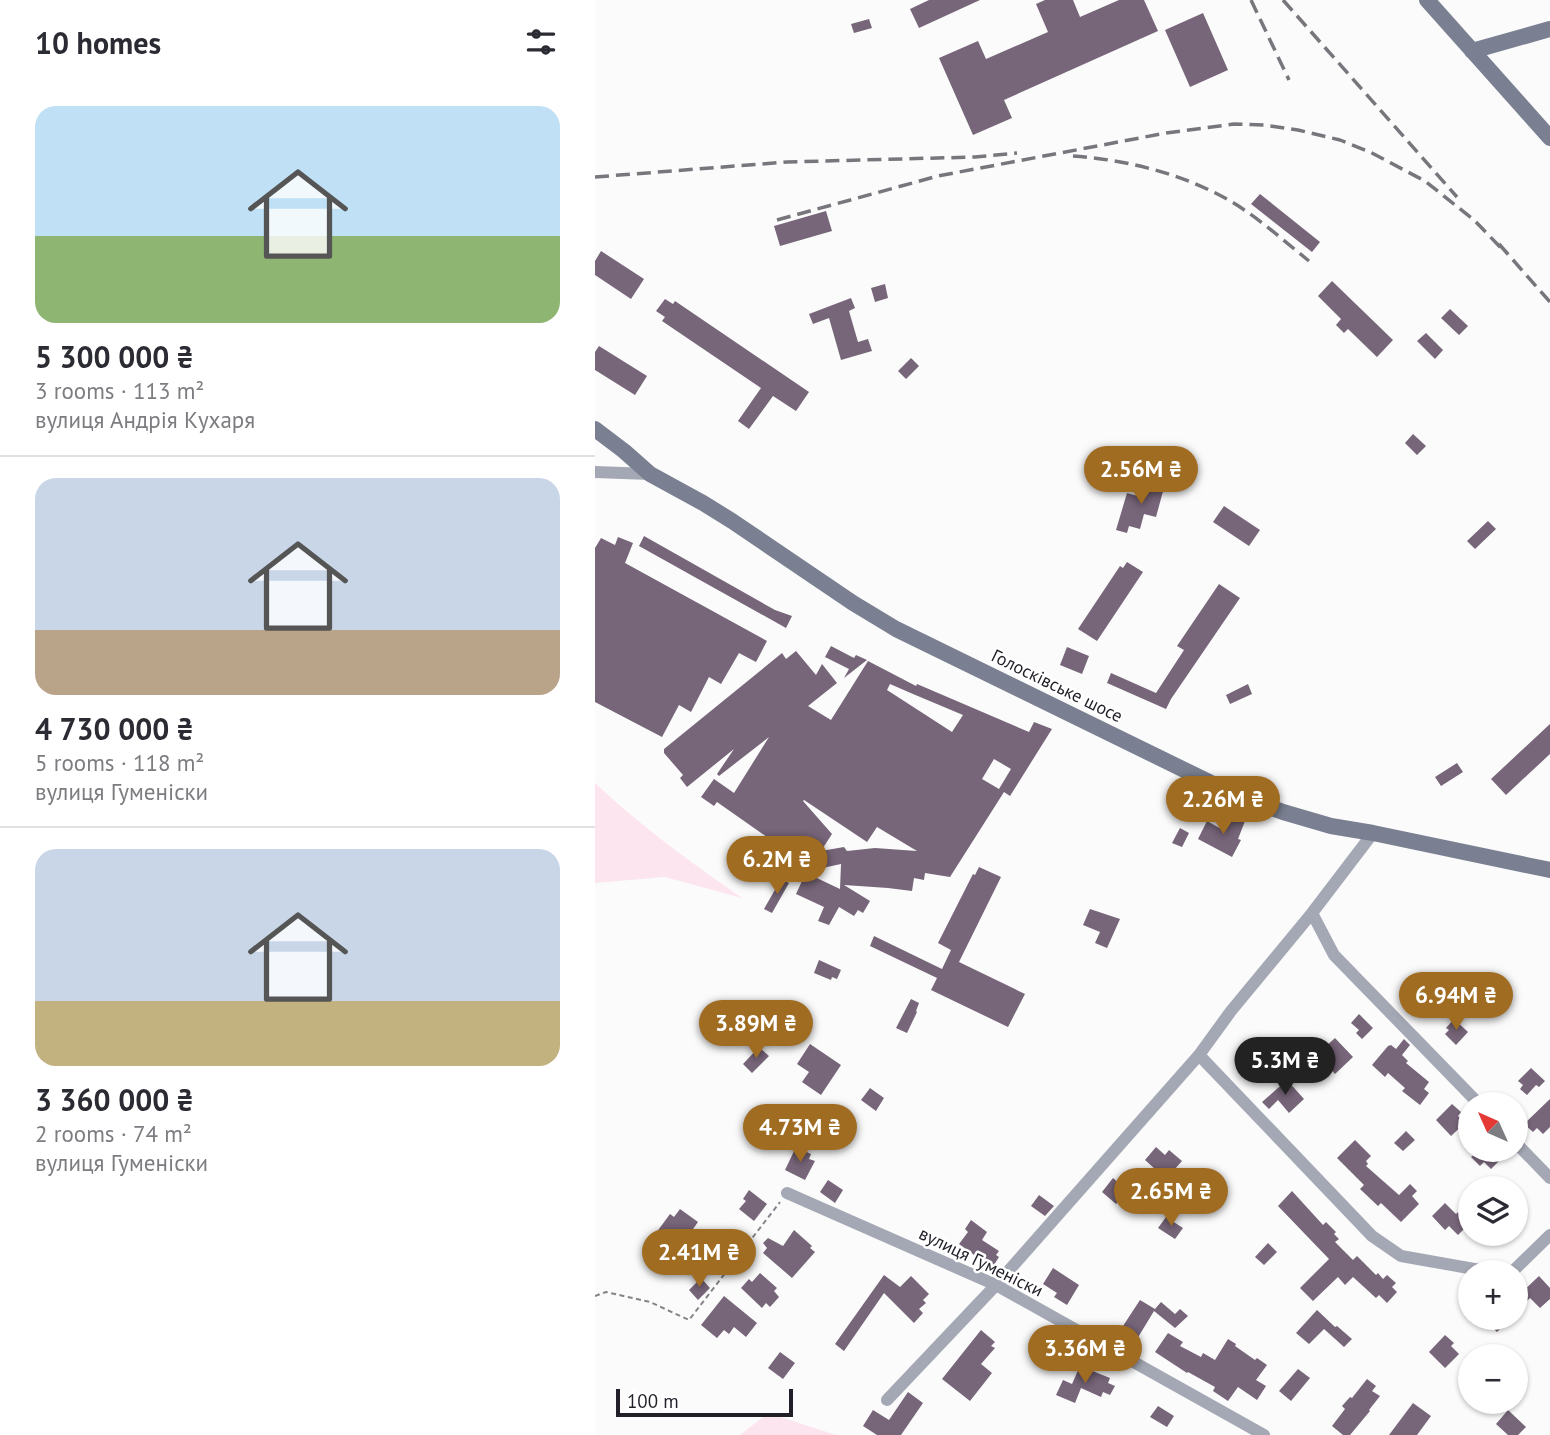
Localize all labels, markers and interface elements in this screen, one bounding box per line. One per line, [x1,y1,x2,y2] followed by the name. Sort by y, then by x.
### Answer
[35,23,161,62] text: 10 homes
[522,23,560,61] icon: filters
[235,151,361,277] icon: home
[35,337,194,376] text: 5 300 000 ₴
[35,376,204,405] text: 3 rooms · 113 m²
[35,405,255,434] text: вулиця Андрія Кухаря
[1076,447,1206,506] pin: 2.56M ₴
[1100,454,1182,483] text: 2.56M ₴
[235,523,361,649] icon: home
[988,644,1127,727] street label: Голосківське шосе
[35,709,194,748] text: 4 730 000 ₴
[35,748,204,777] text: 5 rooms · 118 m²
[1158,776,1288,836] pin: 2.26M ₴
[35,777,208,806] text: вулиця Гуменіски
[1182,784,1264,813] text: 2.26M ₴
[720,836,834,896] pin: 6.2M ₴
[742,844,812,873] text: 6.2M ₴
[235,894,361,1020] icon: home
[1391,972,1521,1032] pin: 6.94M ₴
[1415,980,1497,1009] text: 6.94M ₴
[691,1000,821,1060] pin: 3.89M ₴
[715,1008,797,1037] text: 3.89M ₴
[1228,1038,1342,1097] pin: 5.3M ₴
[1250,1045,1320,1074] text: 5.3M ₴
[35,1080,194,1119] text: 3 360 000 ₴
[1458,1092,1528,1162] north arrow
[1458,1092,1528,1414] map controls
[735,1104,865,1164] pin: 4.73M ₴
[759,1112,841,1141] text: 4.73M ₴
[35,1119,192,1148] text: 2 rooms · 74 m²
[35,1148,208,1177] text: вулиця Гуменіски
[1106,1168,1236,1228] pin: 2.65M ₴
[1130,1176,1212,1205] text: 2.65M ₴
[1458,1176,1528,1246] button: layers
[915,1222,1047,1302] street label: вулиця Гуменіски
[634,1230,764,1289] pin: 2.41M ₴
[658,1237,740,1266] text: 2.41M ₴
[1458,1260,1528,1330] button: +
[1020,1326,1150,1385] pin: 3.36M ₴
[1044,1333,1126,1362] text: 3.36M ₴
[1458,1344,1528,1414] button: −
[616,1386,793,1418] scale bar
[627,1389,679,1413] text: 100 m

